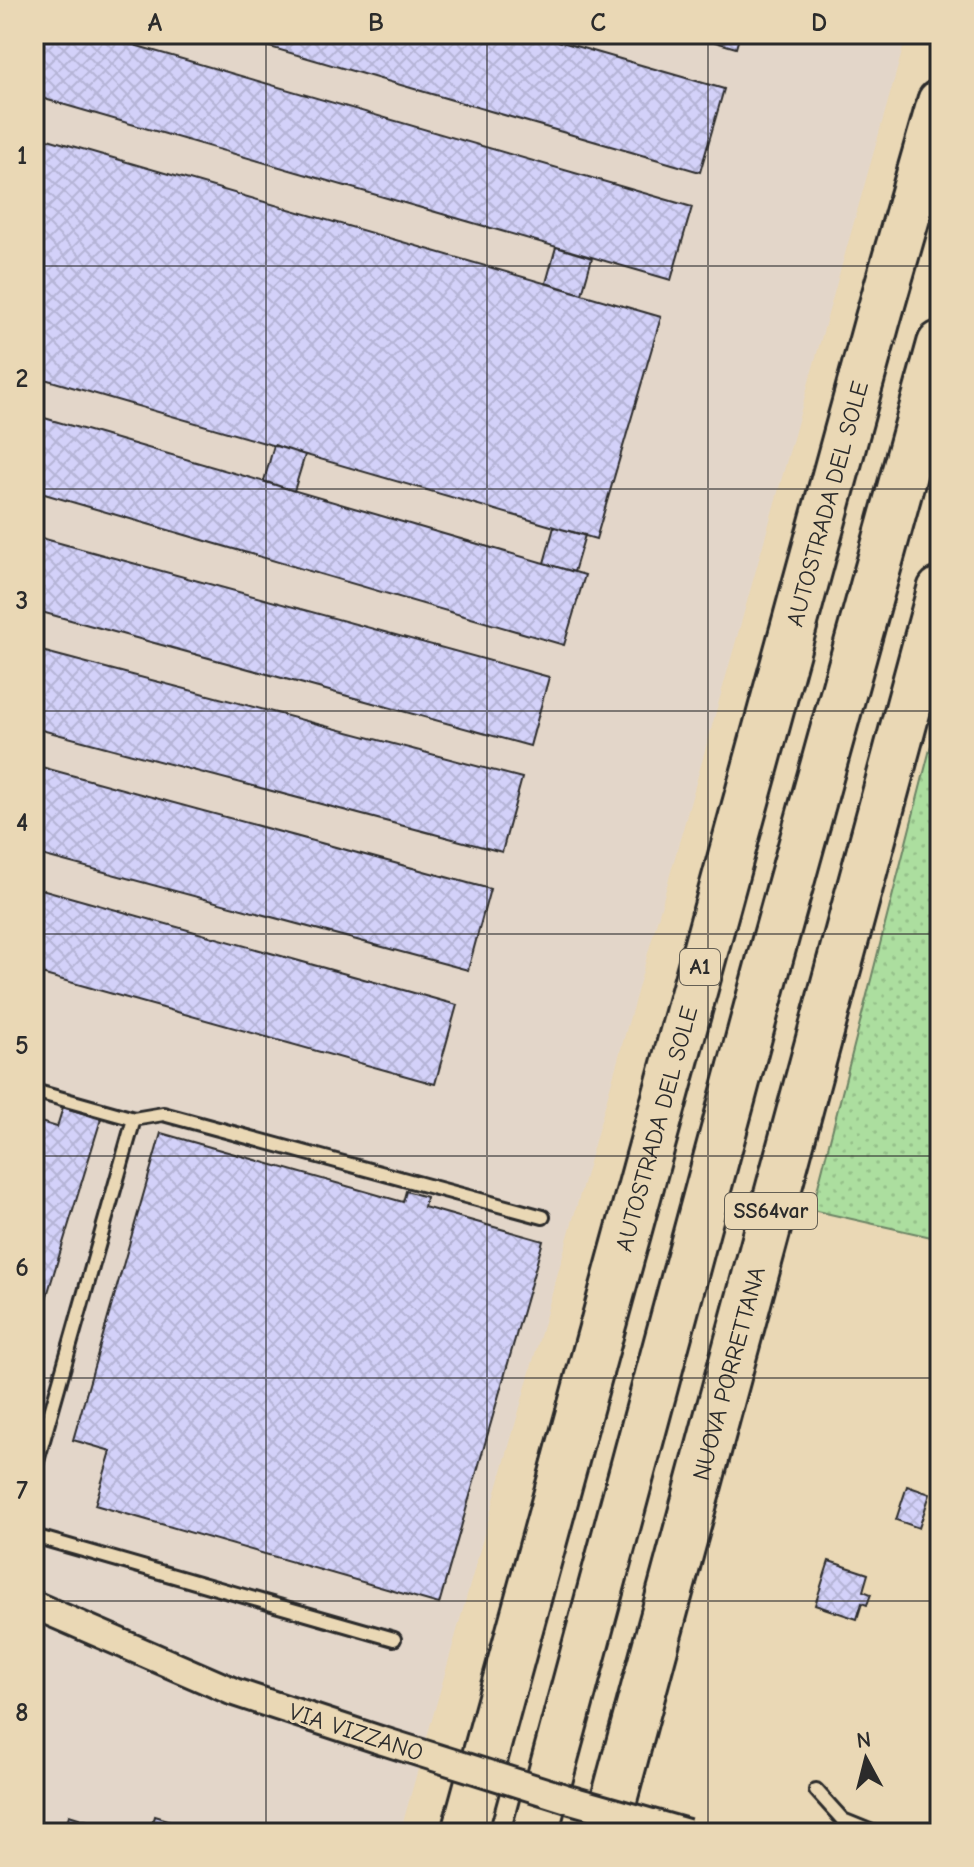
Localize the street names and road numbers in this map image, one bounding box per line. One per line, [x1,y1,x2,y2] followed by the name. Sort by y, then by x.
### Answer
[780,378,874,630] street label: AUTOSTRADA DEL SOLE
[680,949,720,985] road number: A1
[610,1003,703,1255] street label: AUTOSTRADA DEL SOLE
[725,1193,817,1229] road number: SS64var
[687,1264,771,1483] street label: NUOVA PORRETTANA
[285,1697,427,1767] street label: VIA VIZZANO

